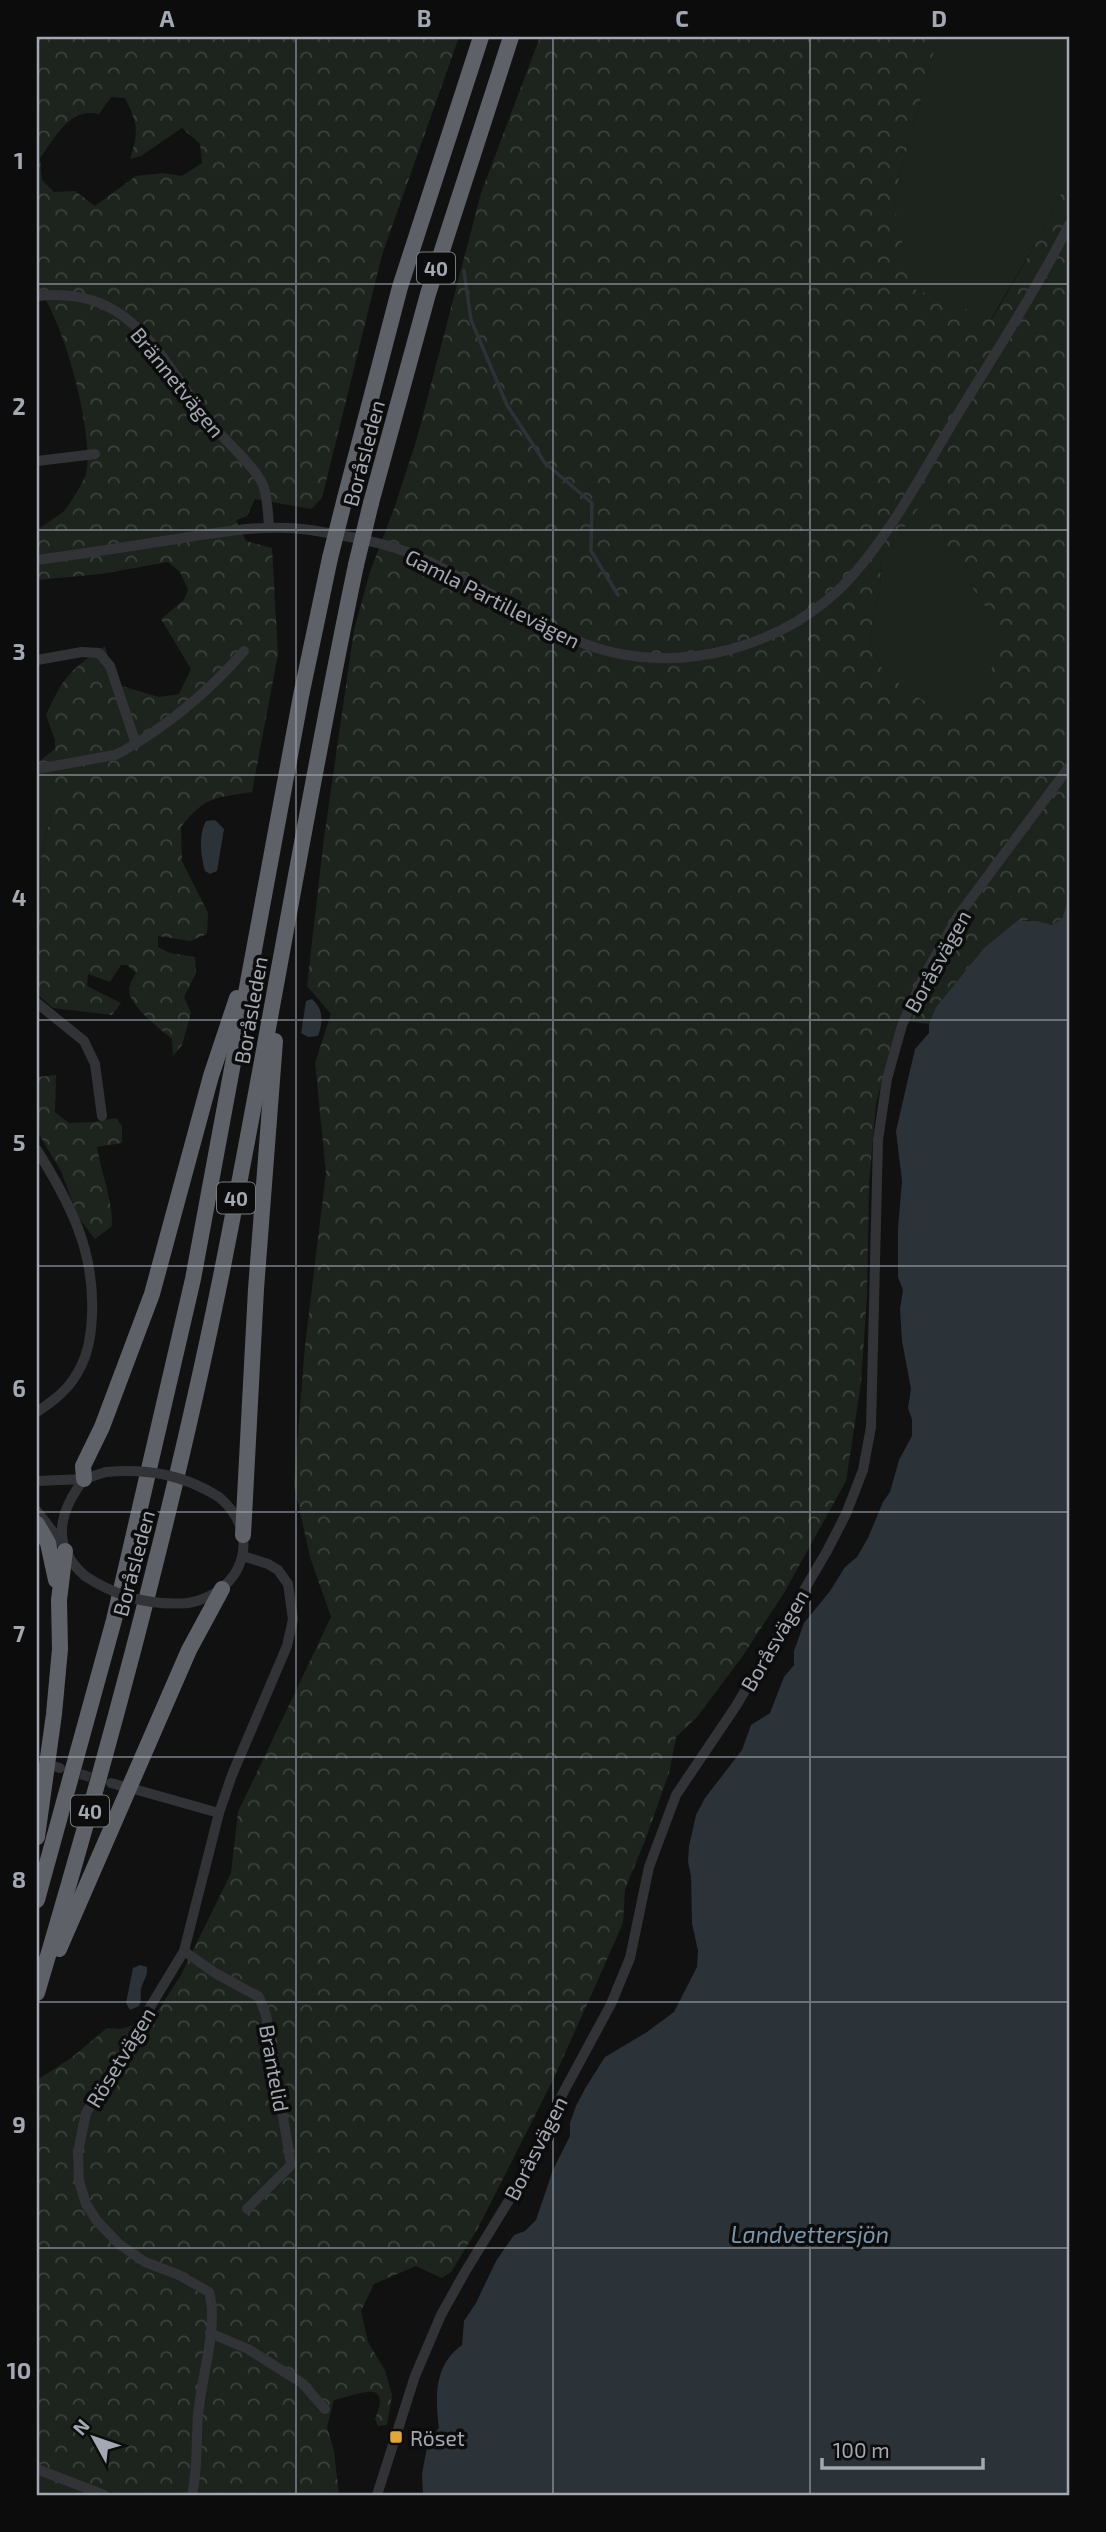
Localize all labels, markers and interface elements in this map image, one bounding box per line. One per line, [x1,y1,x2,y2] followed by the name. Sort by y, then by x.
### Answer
[159,4,175,32] text: A
[417,4,431,32] text: B
[675,4,689,32] text: C
[931,4,947,32] text: D
[14,146,24,174] text: 1
[417,252,455,284] road number: 40
[126,322,230,442] street label: Brännetvägen
[12,392,26,420] text: 2
[337,397,389,509] street label: Boråsleden
[402,543,584,653] street label: Gamla Partillevägen
[12,637,26,665] text: 3
[12,883,26,911] text: 4
[899,905,975,1017] street label: Boråsvägen
[228,954,272,1066] street label: Boråsleden
[13,1128,25,1156] text: 5
[217,1182,255,1214] road number: 40
[12,1374,26,1402] text: 6
[107,1507,159,1619] street label: Boråsleden
[735,1585,813,1695] street label: Boråsvägen
[13,1619,25,1647] text: 7
[71,1796,109,1826] road number: 40
[12,1865,26,1893] text: 8
[80,2002,160,2112] street label: Rösetvägen
[255,2023,295,2113] street label: Brantelid
[498,2092,572,2204] street label: Boråsvägen
[12,2110,26,2138] text: 9
[731,2220,889,2248] water label: Landvettersjön
[7,2356,31,2384] text: 10
[60,2402,130,2472] north arrow
[67,2414,94,2439] text: N
[410,2425,465,2450] place label: Röset
[822,2427,984,2471] scale bar
[388,2429,404,2445] marker: Röset
[833,2437,890,2462] text: 100 m

